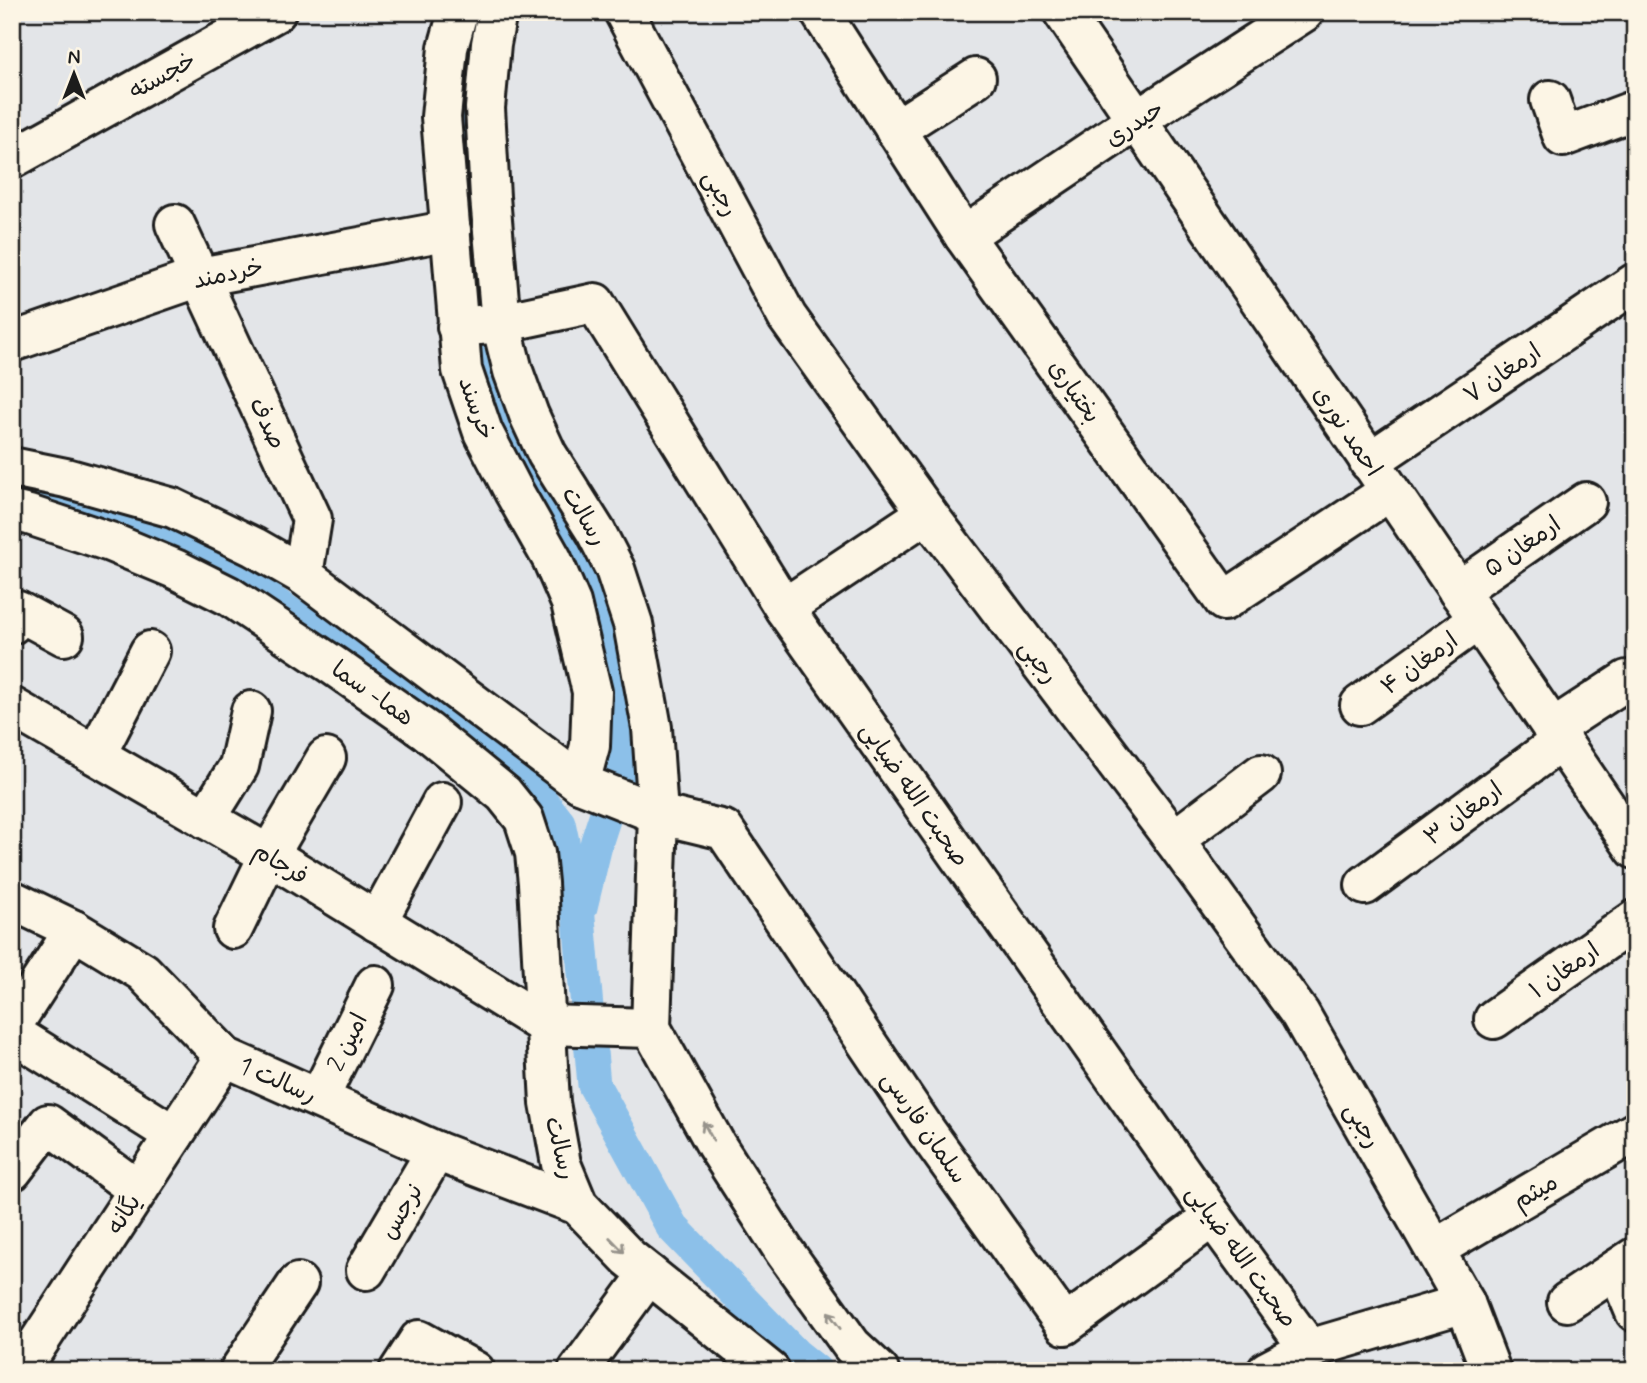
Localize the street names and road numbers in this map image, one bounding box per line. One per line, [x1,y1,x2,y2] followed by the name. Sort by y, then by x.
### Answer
[124,45,202,107] street label: خجسته
[1100,94,1170,155] street label: حیدری
[695,165,745,222] street label: رجبی
[190,252,266,297] street label: خردمند
[1458,337,1548,412] street label: ارمغان ۷
[1041,354,1107,430] street label: بختیاری
[450,373,501,444] street label: خرسند
[1305,381,1388,483] street label: احمد نوری
[241,393,292,455] street label: صدف
[554,481,614,552] street label: رسالت
[1478,510,1567,585] street label: ارمغان ۵
[1375,626,1465,703] street label: ارمغان ۴
[1011,633,1065,690] street label: رجبی
[325,654,420,734] street label: هما- سما
[852,716,975,873] street label: صحبت الله ضیایی
[1418,775,1509,853] street label: ارمغان ۳
[247,836,313,894] street label: فرجام
[1524,936,1606,1007] street label: ارمغان ۱
[321,1008,376,1077] street label: امین 2
[234,1051,321,1112] street label: رسالت 1
[874,1065,974,1190] street label: سلمان فارسی
[1336,1097,1387,1154] street label: رجبی
[537,1113,582,1183] street label: رسالت
[1508,1167,1564,1218] street label: میثم
[374,1178,431,1245] street label: نرجس
[1178,1179,1303,1335] street label: صحبت الله ضیایی
[100,1189,149,1241] street label: یگانه

